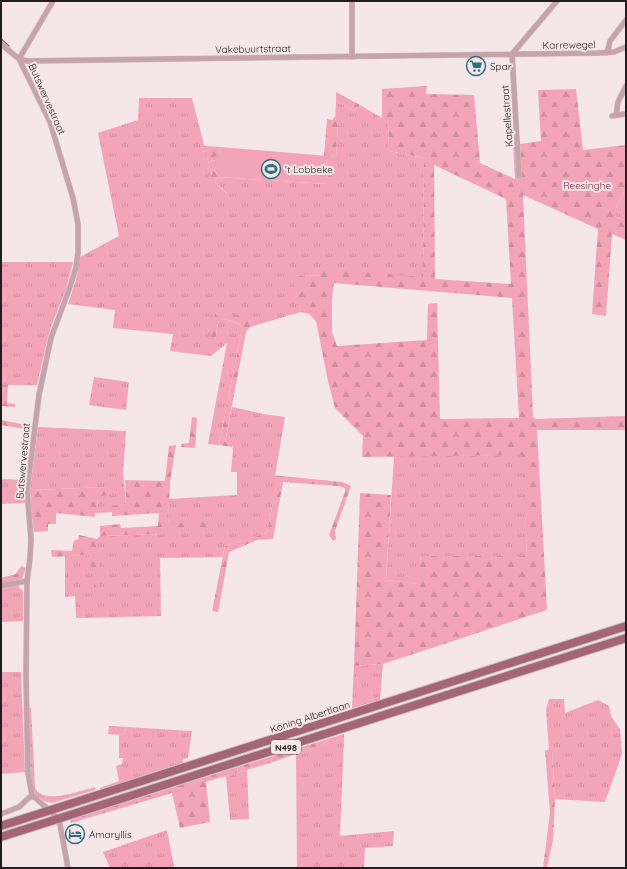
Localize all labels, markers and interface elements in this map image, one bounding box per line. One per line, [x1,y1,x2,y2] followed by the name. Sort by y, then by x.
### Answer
[542,38,596,52] street label: Karrewegel
[215,42,292,56] street label: Vakebuurtstraat
[465,55,487,77] supermarket icon: Spar
[490,60,512,73] place label: Spar
[26,61,69,137] street label: Butswervestraat
[498,84,516,147] street label: Kapellestraat
[260,158,282,180] sports icon: 't Lobbeke
[285,163,333,176] place label: 't Lobbeke
[563,179,611,192] park label: Reesinghe
[13,422,33,500] street label: Butswervestraat
[268,698,352,736] street label: Koning Albertlaan
[271,740,301,754] road number: N498
[64,823,86,845] hotel icon: Amaryllis
[89,828,132,841] place label: Amaryllis

